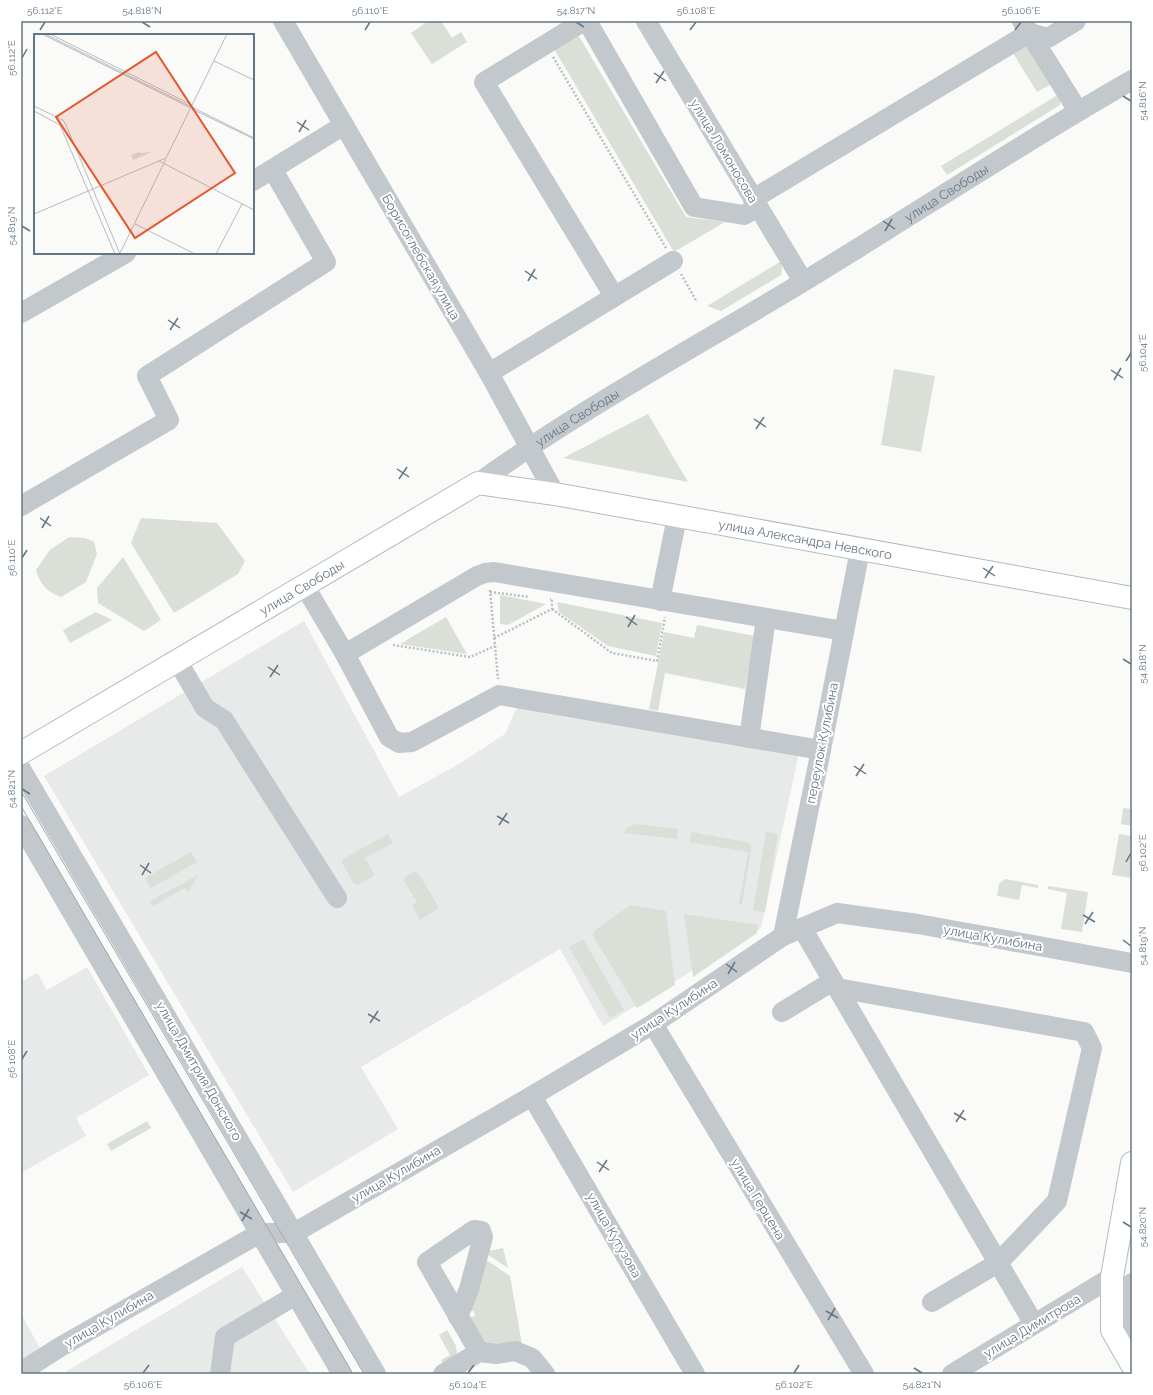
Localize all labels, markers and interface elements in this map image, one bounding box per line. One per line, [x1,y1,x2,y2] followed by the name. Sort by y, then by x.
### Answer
[27,5,63,16] text: 56.112°E
[122,5,162,16] text: 54.818°N
[352,5,388,16] text: 56.110°E
[557,5,595,16] text: 54.817°N
[677,5,715,16] text: 56.108°E
[1002,5,1040,16] text: 56.106°E
[34,34,254,254] inset map
[6,40,17,76] text: 56.112°E
[1137,81,1148,121] text: 54.816°N
[687,96,761,206] street label: улица Ломоносова
[902,161,991,225] street label: улица Свободы
[379,192,463,322] street label: Борисоглебская улица
[6,207,17,245] text: 54.819°N
[1137,334,1148,372] text: 56.104°E
[533,385,622,449] street label: улица Свободы
[717,516,894,562] street label: улица Александра Невского
[6,540,17,576] text: 56.110°E
[257,556,347,618] street label: улица Свободы
[1137,644,1148,684] text: 54.818°N
[803,681,841,805] street label: переулок Кулибина
[6,770,17,808] text: 54.821°N
[1137,834,1148,872] text: 56.102°E
[942,922,1044,954] street label: улица Кулибина
[1137,927,1148,965] text: 54.819°N
[628,975,720,1043] street label: улица Кулибина
[153,999,245,1143] street label: улица Дмитрия Донского
[6,1040,17,1078] text: 56.108°E
[349,1142,443,1206] street label: улица Кулибина
[728,1156,788,1242] street label: улица Герцена
[584,1190,644,1280] street label: улица Кутузова
[1137,1207,1148,1247] text: 54.820°N
[62,1287,156,1351] street label: улица Кулибина
[981,1291,1083,1361] street label: улица Димитрова
[124,1379,162,1390] text: 56.106°E
[449,1379,487,1390] text: 56.104°E
[775,1379,813,1390] text: 56.102°E
[903,1379,941,1390] text: 54.821°N

